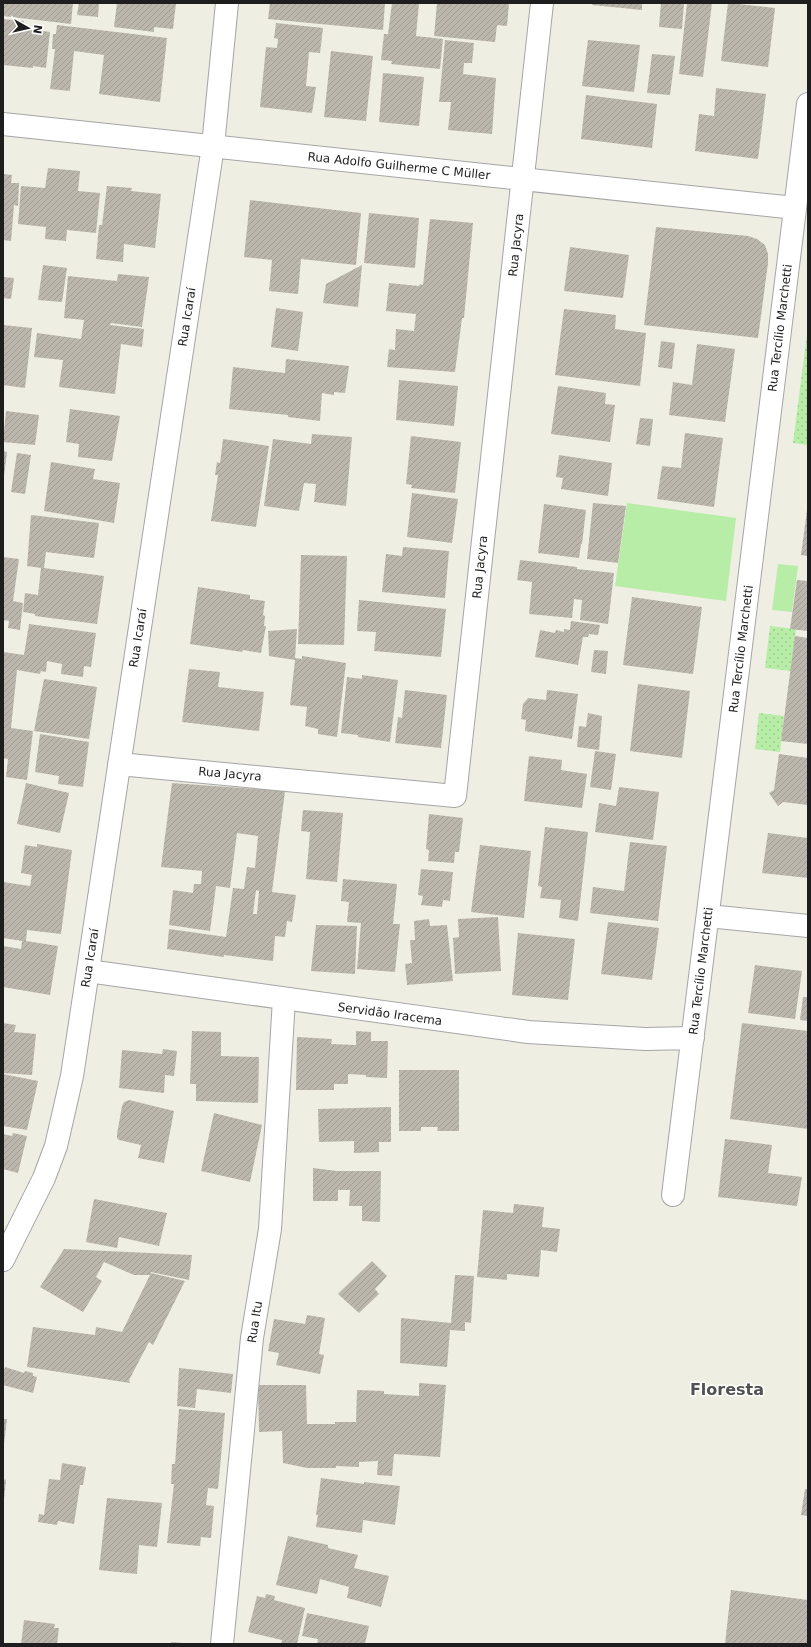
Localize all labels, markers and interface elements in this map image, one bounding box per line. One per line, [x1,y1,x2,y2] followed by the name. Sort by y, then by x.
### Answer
[8,8,48,48] north arrow
[30,24,44,35] text: N
[307,149,491,183] street label: Rua Adolfo Guilherme C Müller
[506,213,526,277] street label: Rua Jacyra
[765,263,795,393] street label: Rua Tercílio Marchetti
[175,286,199,348] street label: Rua Icaraí
[470,535,490,599] street label: Rua Jacyra
[726,584,756,714] street label: Rua Tercílio Marchetti
[126,607,150,669] street label: Rua Icaraí
[198,764,262,784] street label: Rua Jacyra
[686,906,716,1036] street label: Rua Tercílio Marchetti
[78,927,102,989] street label: Rua Icaraí
[337,1000,443,1028] street label: Servidão Iracema
[245,1300,265,1344] street label: Rua Itu
[690,1380,764,1399] district label: Floresta

